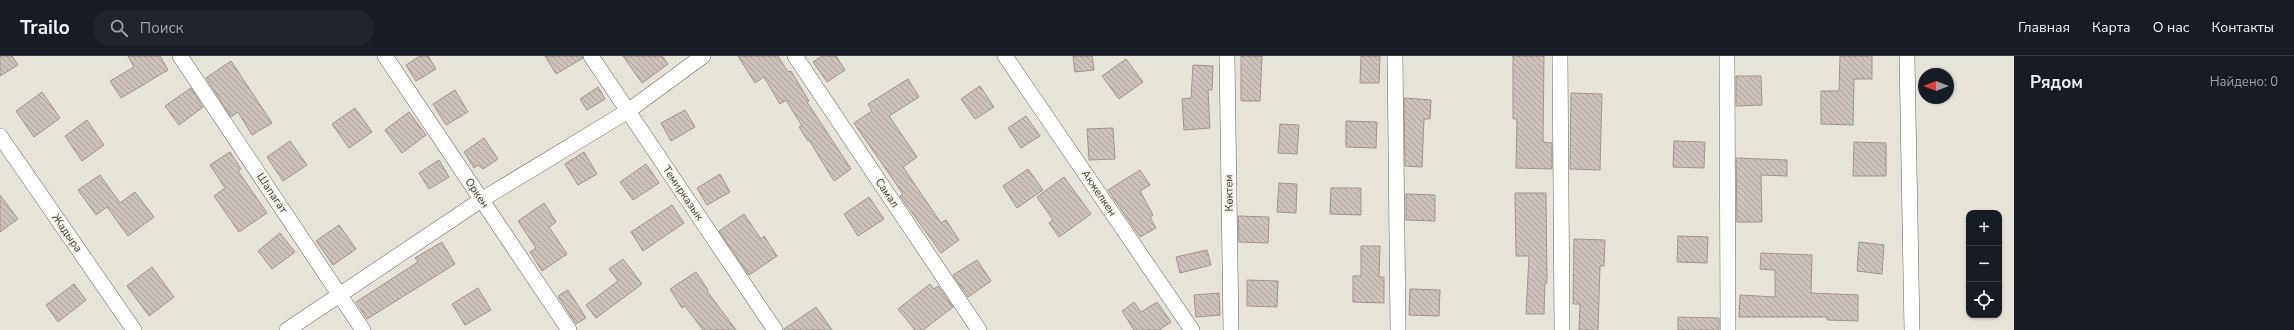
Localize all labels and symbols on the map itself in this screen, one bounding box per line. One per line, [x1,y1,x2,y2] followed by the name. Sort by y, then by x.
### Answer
[1918,68,1954,104] north arrow
[659,163,707,223] street label: Темирказык
[1078,167,1120,219] street label: Акжелкен
[253,170,291,216] street label: Шапагат
[1221,174,1237,212] street label: Көктем
[462,175,492,211] street label: Оркен
[872,175,902,211] street label: Самал
[48,211,86,255] street label: Жадыра

